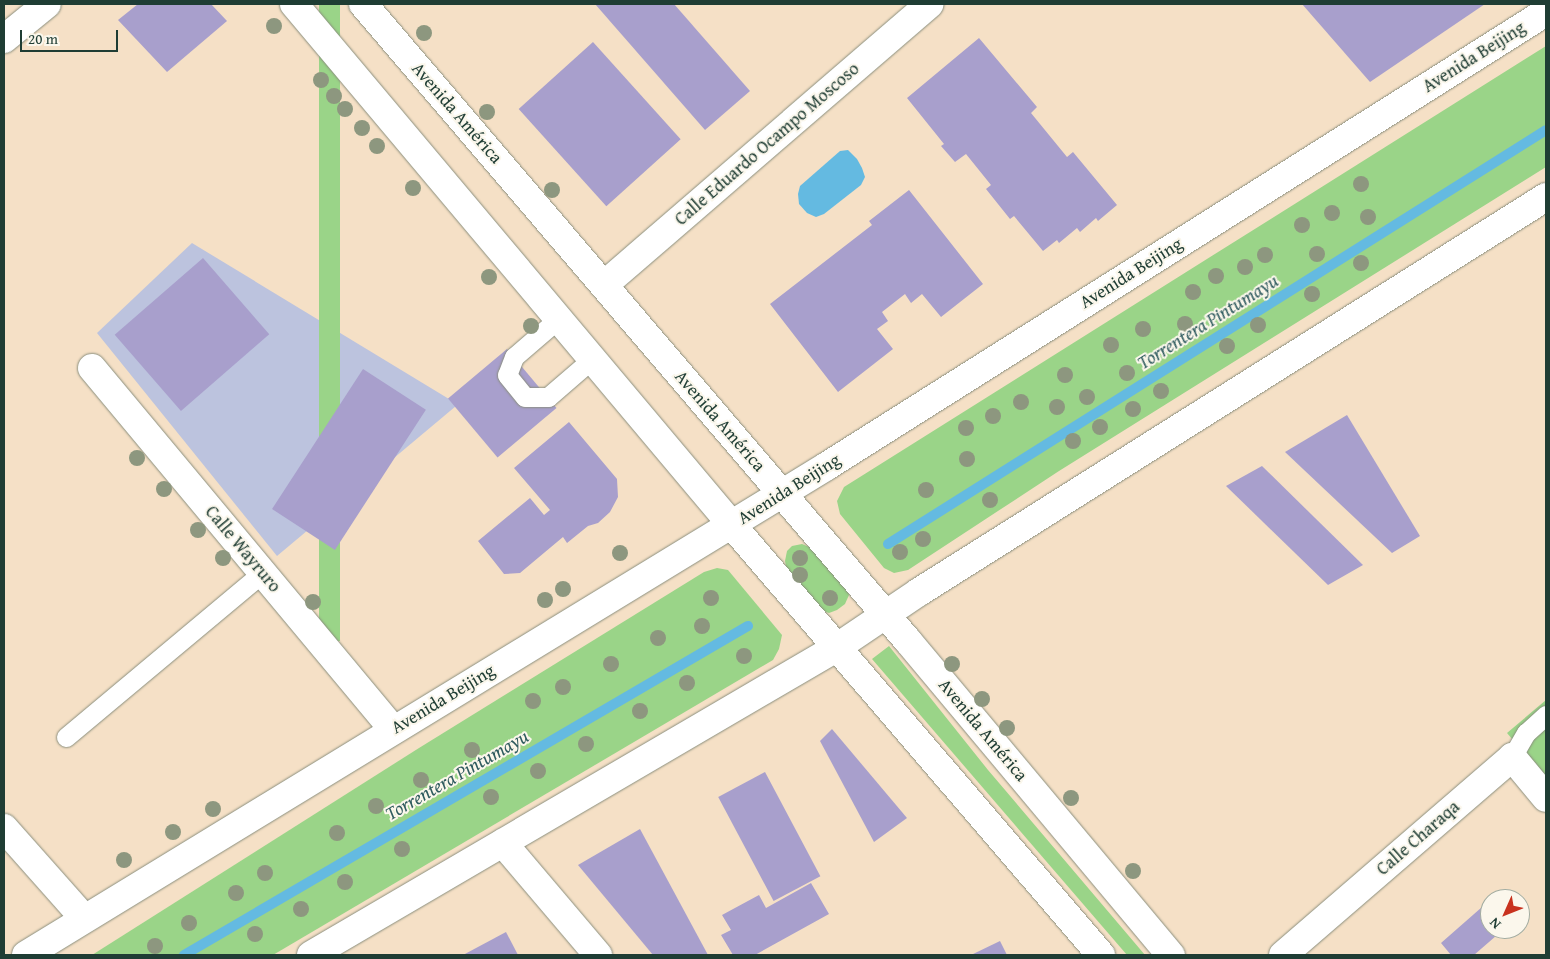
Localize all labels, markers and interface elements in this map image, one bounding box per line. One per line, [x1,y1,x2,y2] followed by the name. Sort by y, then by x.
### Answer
[1419,17,1529,97] street label: Avenida Beijing
[22,20,120,52] scale bar
[28,28,58,49] text: 20 m
[407,58,507,168] street label: Avenida América
[670,58,864,230] street label: Calle Eduardo Ocampo Moscoso
[1076,233,1186,313] street label: Avenida Beijing
[1133,269,1283,375] water label: Torrentera Pintumayu
[670,366,770,476] street label: Avenida América
[734,449,844,529] street label: Avenida Beijing
[201,501,285,597] street label: Calle Wayruro
[387,660,499,738] street label: Avenida Beijing
[934,674,1032,786] street label: Avenida América
[381,725,533,825] water label: Torrentera Pintumayu
[1372,796,1464,880] street label: Calle Charaqa
[1480,889,1530,939] north arrow
[1484,913,1505,934] text: N

